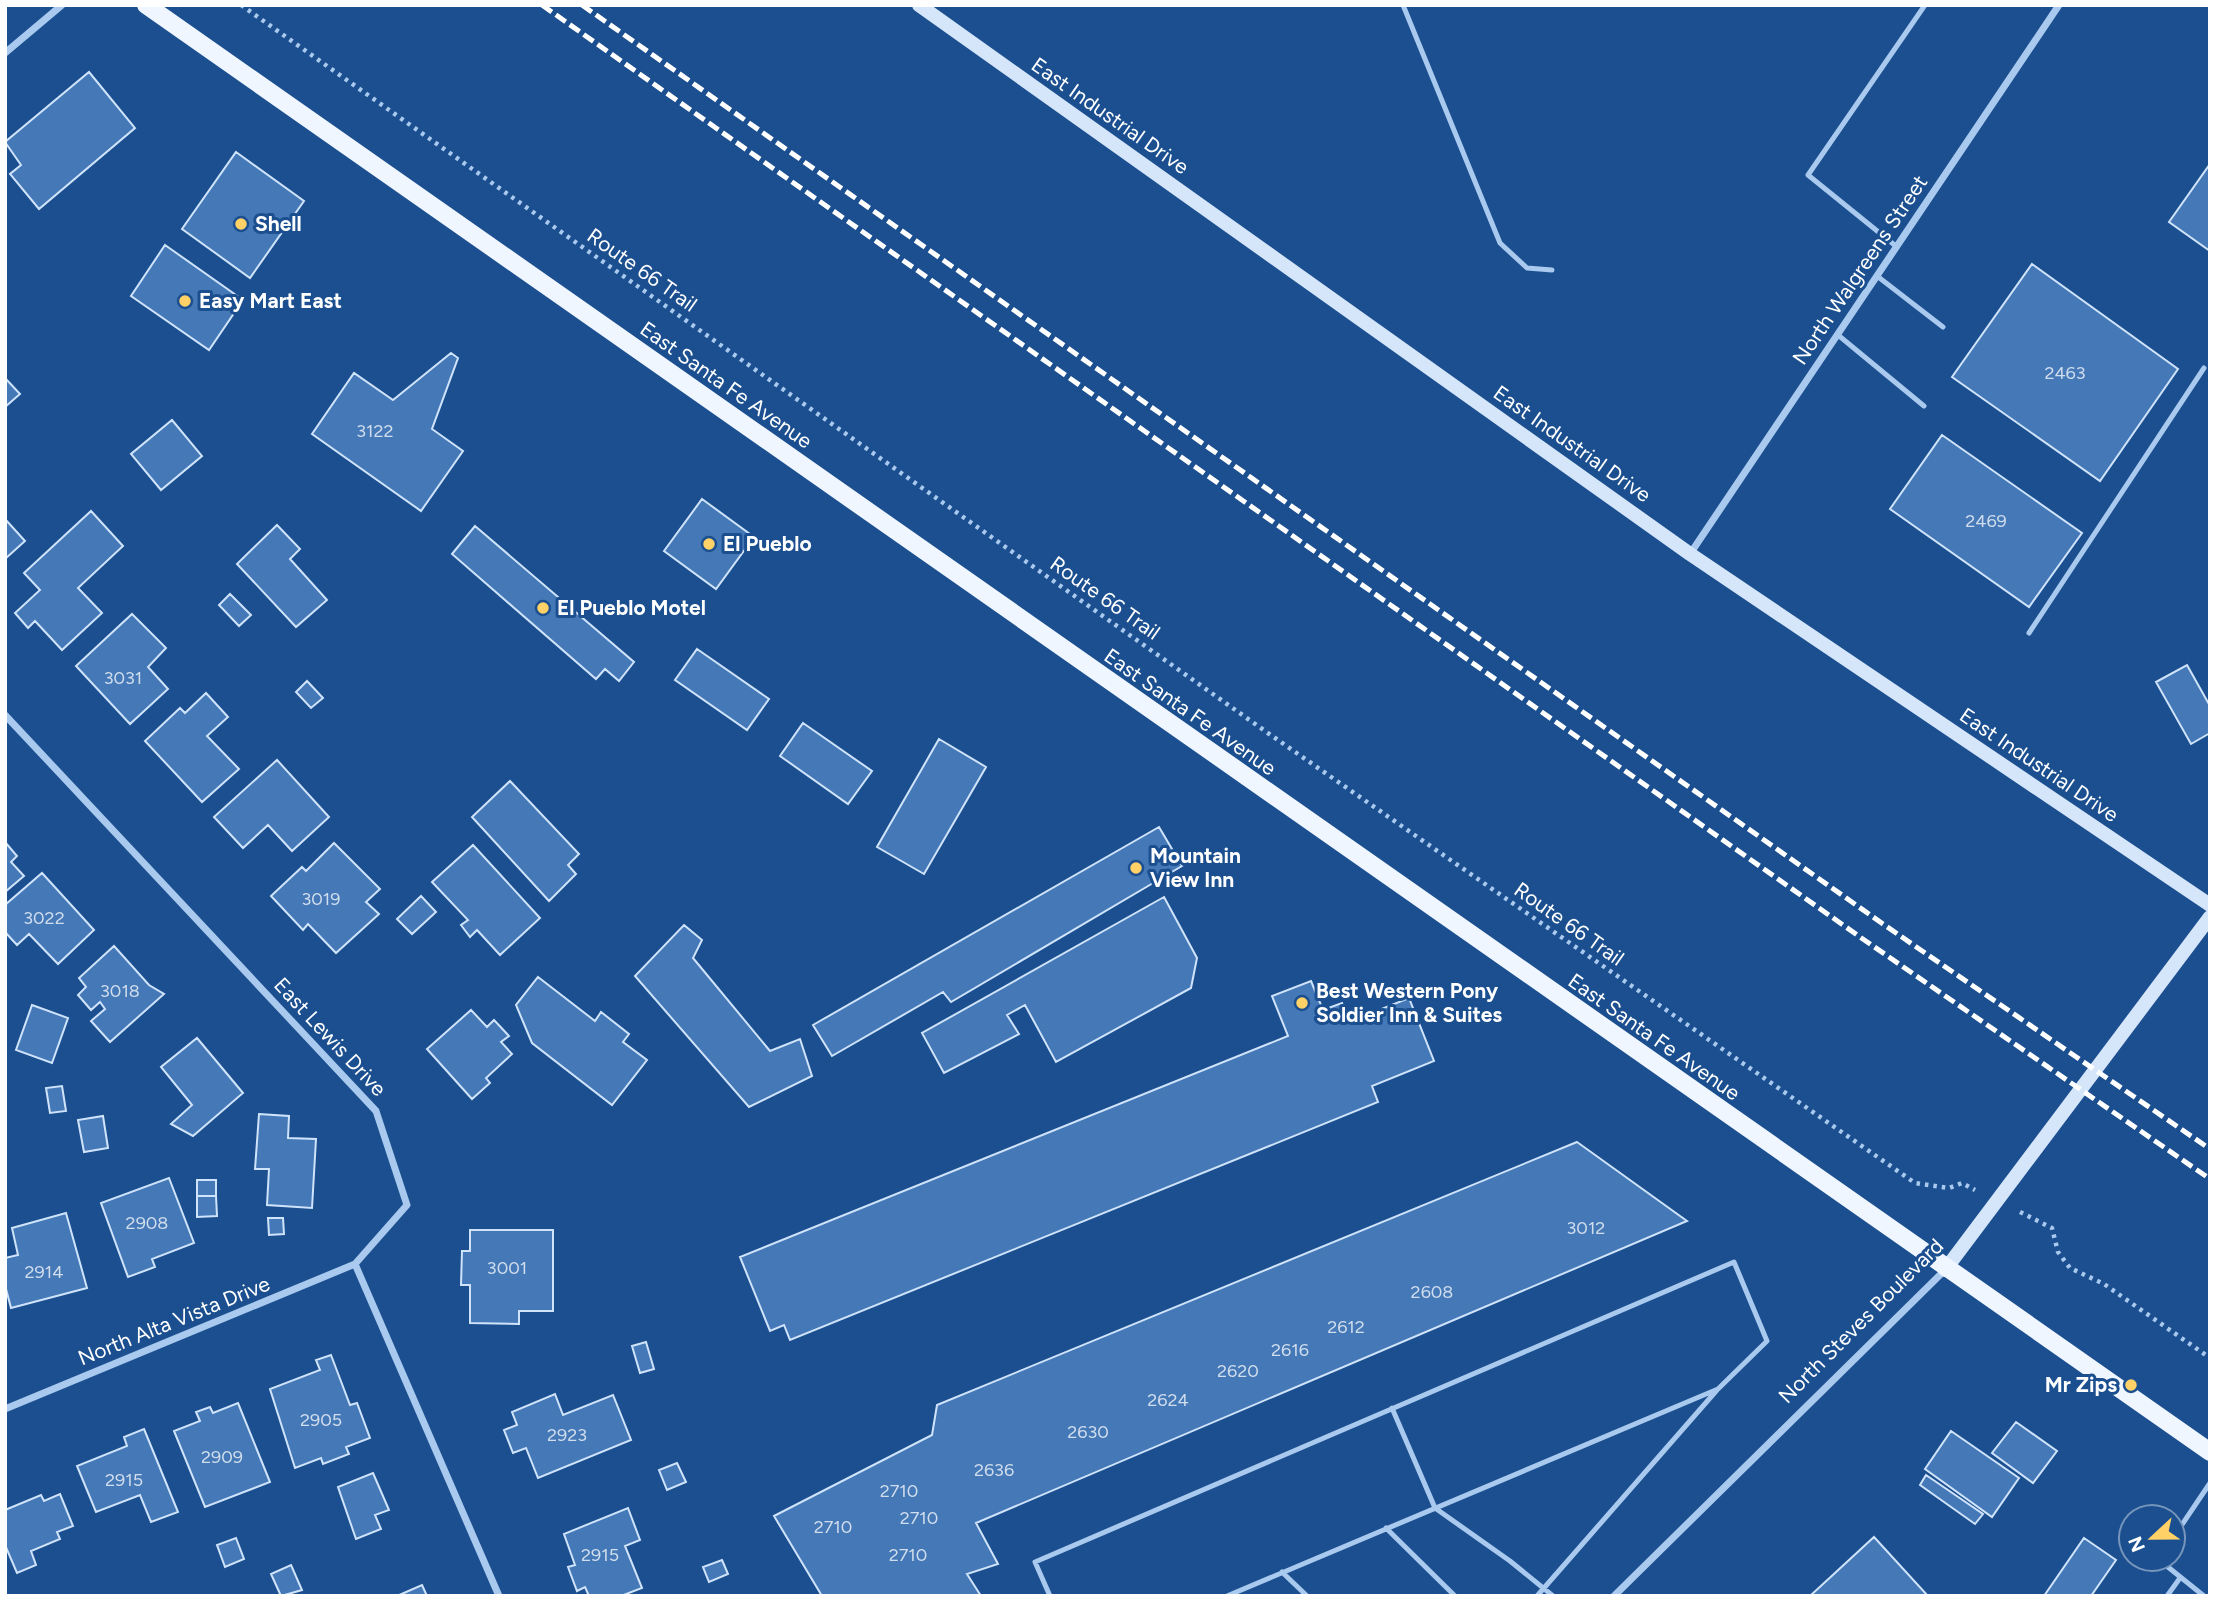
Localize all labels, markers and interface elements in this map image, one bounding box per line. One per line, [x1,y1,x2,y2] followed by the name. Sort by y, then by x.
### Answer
[1027,52,1194,179] street label: East Industrial Drive
[1787,170,1932,369] street label: North Walgreens Street
[255,211,302,236] place label: Shell
[233,216,249,232] marker: Shell
[583,223,702,317] street label: Route 66 Trail
[199,288,342,313] place label: Easy Mart East
[177,293,193,309] marker: Easy Mart East
[636,316,817,453] street label: East Santa Fe Avenue
[2044,362,2086,384] house number: 2463
[1489,380,1656,507] street label: East Industrial Drive
[356,420,394,442] house number: 3122
[1965,510,2007,532] house number: 2469
[723,531,812,556] place label: El Pueblo
[701,536,717,552] marker: El Pueblo
[1046,551,1165,645] street label: Route 66 Trail
[557,595,706,620] place label: El Pueblo Motel
[535,600,551,616] marker: El Pueblo Motel
[1100,643,1281,780] street label: East Santa Fe Avenue
[104,667,142,689] house number: 3031
[1955,702,2123,827] street label: East Industrial Drive
[1150,843,1241,892] place label: Mountain View Inn
[1128,860,1144,876] marker: Mountain View Inn
[1510,877,1629,971] street label: Route 66 Trail
[302,888,340,910] house number: 3019
[23,907,65,929] house number: 3022
[1564,968,1745,1105] street label: East Santa Fe Avenue
[269,972,392,1101] street label: East Lewis Drive
[1316,978,1502,1027] place label: Best Western Pony Soldier Inn & Suites
[100,980,140,1002] house number: 3018
[1294,995,1310,1011] marker: Best Western Pony Soldier Inn & Suites
[126,1212,168,1234] house number: 2908
[1567,1217,1605,1239] house number: 3012
[1773,1233,1948,1408] street label: North Steves Boulevard
[487,1257,527,1279] house number: 3001
[25,1261,63,1283] house number: 2914
[74,1271,273,1370] street label: North Alta Vista Drive
[1411,1281,1453,1303] house number: 2608
[1327,1316,1365,1338] house number: 2612
[1271,1339,1309,1361] house number: 2616
[1217,1360,1259,1382] house number: 2620
[2045,1372,2117,1397] place label: Mr Zips
[2123,1377,2139,1393] marker: Mr Zips
[1147,1389,1189,1411] house number: 2624
[300,1409,342,1431] house number: 2905
[1067,1421,1109,1443] house number: 2630
[547,1424,587,1446] house number: 2923
[201,1446,243,1468] house number: 2909
[974,1459,1014,1481] house number: 2636
[105,1469,143,1491] house number: 2915
[880,1480,918,1502] house number: 2710
[2117,1503,2187,1573] north arrow
[900,1507,938,1529] house number: 2710
[814,1516,852,1538] house number: 2710
[2123,1533,2150,1555] text: N
[581,1544,619,1566] house number: 2915
[889,1544,927,1566] house number: 2710

